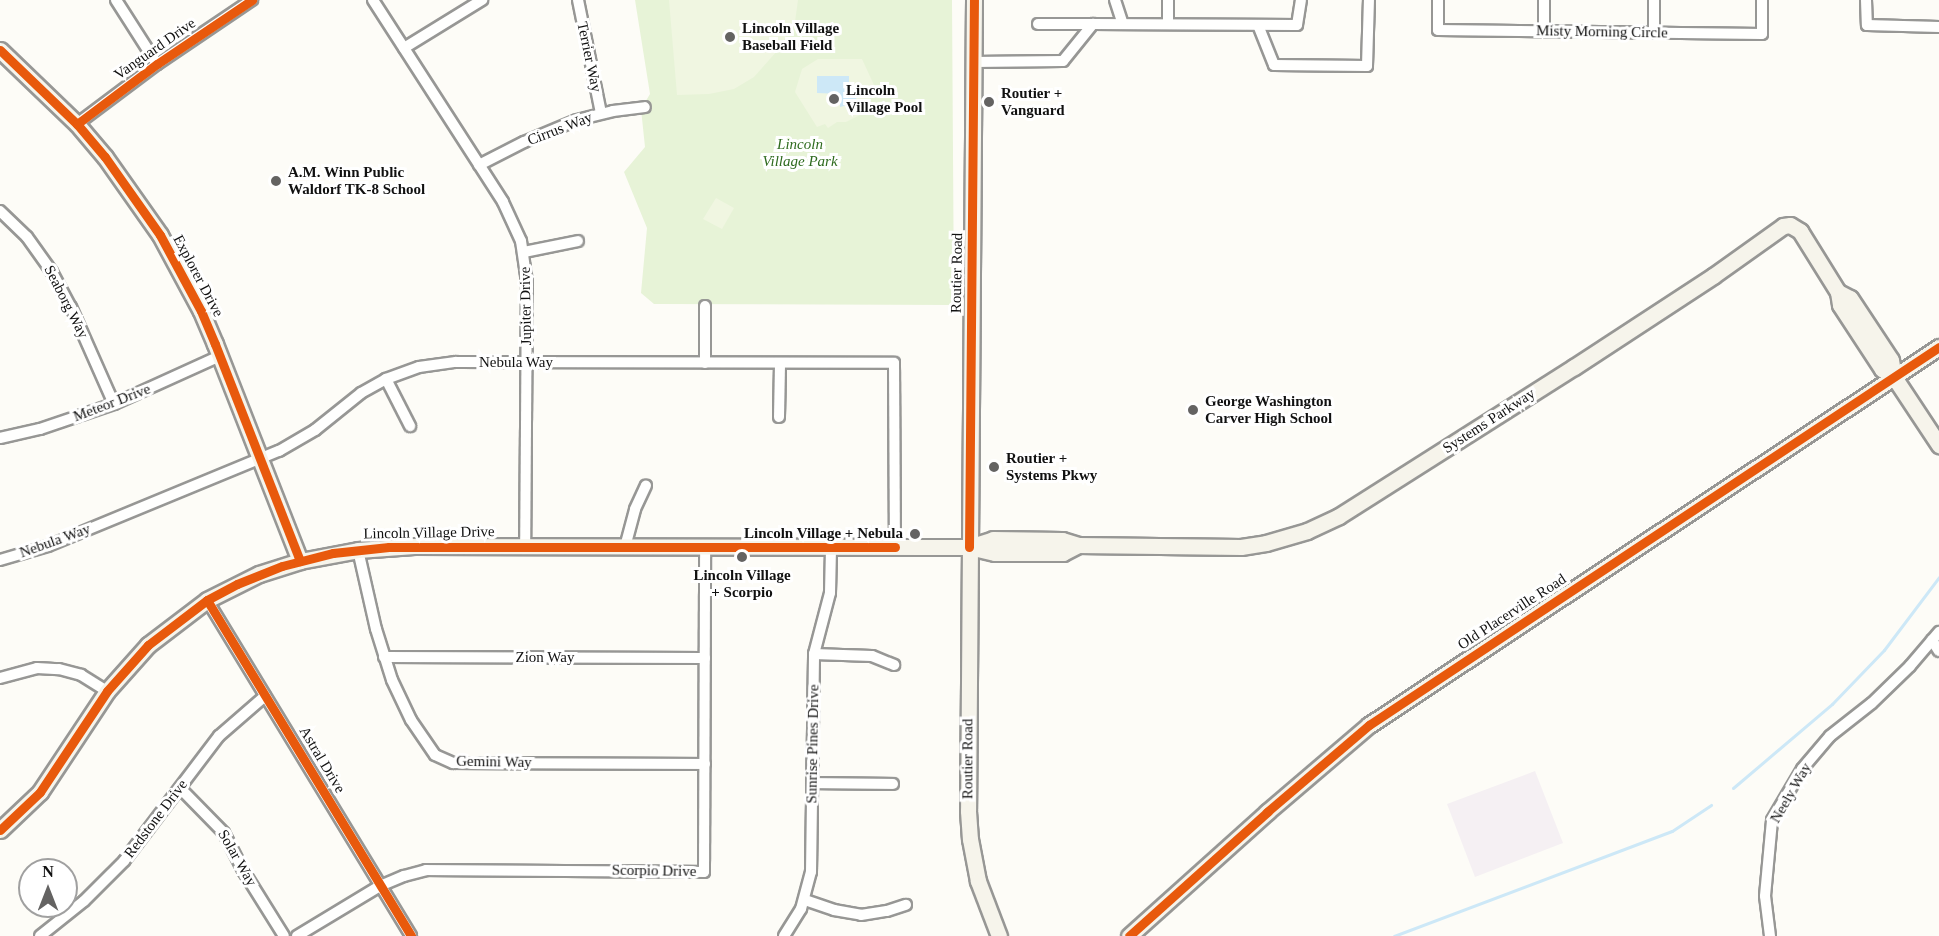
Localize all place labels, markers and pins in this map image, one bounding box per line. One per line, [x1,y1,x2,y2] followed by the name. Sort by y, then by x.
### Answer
[742,19,839,54] place label: Lincoln Village Baseball Field
[723,30,737,44] marker: Lincoln Village Baseball Field
[846,81,923,116] place label: Lincoln Village Pool
[1001,84,1065,119] place label: Routier + Vanguard
[827,92,841,106] marker: Lincoln Village Pool
[982,95,996,109] marker: Routier + Vanguard
[288,163,426,198] place label: A.M. Winn Public Waldorf TK-8 School
[269,174,283,188] marker: A.M. Winn Public Waldorf TK-8 School
[1205,392,1332,427] place label: George Washington Carver High School
[1186,403,1200,417] marker: George Washington Carver High School
[1006,449,1097,484] place label: Routier + Systems Pkwy
[987,460,1001,474] marker: Routier + Systems Pkwy
[744,525,903,543] place label: Lincoln Village + Nebula
[908,527,922,541] marker: Lincoln Village + Nebula
[735,550,749,564] marker: Lincoln Village + Scorpio
[693,566,791,601] place label: Lincoln Village + Scorpio

